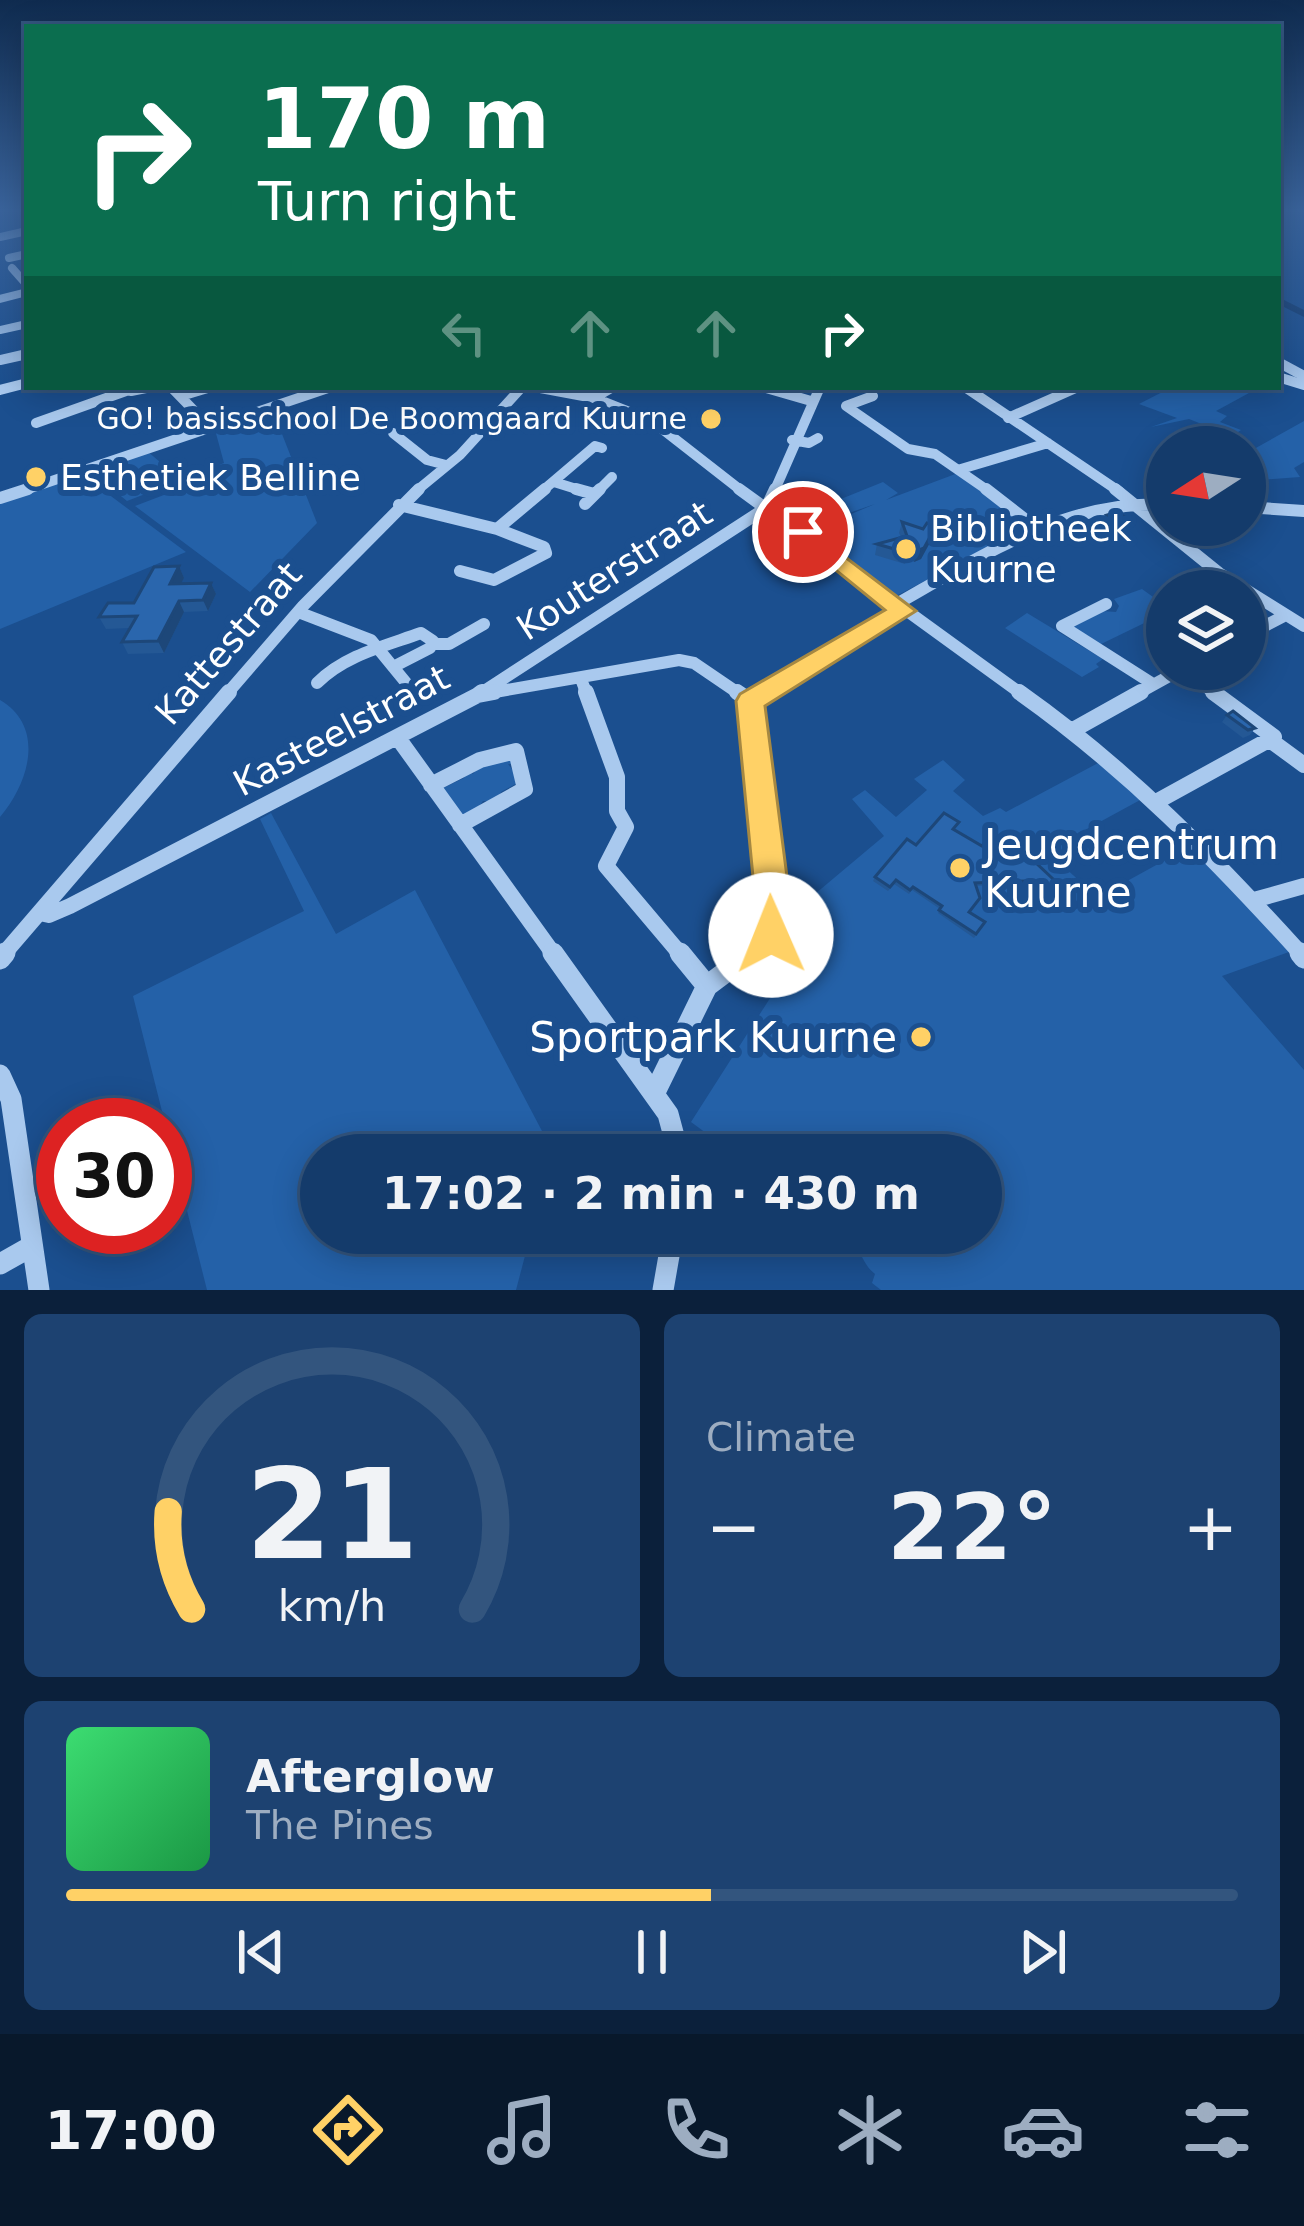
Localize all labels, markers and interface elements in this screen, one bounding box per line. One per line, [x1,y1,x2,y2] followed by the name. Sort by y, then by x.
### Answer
[258,70,550,168] text: 170 m
[60,72,216,228] icon: right
[258,170,517,233] text: Turn right
[431,300,497,366] icon: left
[557,300,623,366] icon: ahead
[683,300,749,366] icon: ahead
[809,300,875,366] icon: right
[97,401,687,436] place label: GO! basisschool De Boomgaard Kuurne
[698,406,724,432] marker: GO! basisschool De Boomgaard Kuurne
[1146,426,1266,546] north arrow
[1146,426,1266,690] map controls
[60,457,361,498] place label: Esthetiek Belline
[23,464,49,490] marker: Esthetiek Belline
[752,481,854,583] pin
[509,492,719,649] street label: Kouterstraat
[770,499,836,565] icon: arrive
[930,508,1132,590] place label: Bibliotheek Kuurne
[893,536,919,562] marker: Bibliotheek Kuurne
[147,554,310,733] street label: Kattestraat
[1146,570,1266,690] button: layers
[226,656,456,804] street label: Kasteelstraat
[981,820,1279,917] place label: Jeugdcentrum Kuurne
[947,855,973,881] marker: Jeugdcentrum Kuurne
[708,872,834,998] position arrow
[529,1013,897,1062] place label: Sportpark Kuurne
[908,1024,934,1050] marker: Sportpark Kuurne
[36,1098,192,1254] speed limit sign: 30
[382,1167,920,1220] text: 17:02 · 2 min · 430 m
[706,1415,856,1460] text: Climate
[245,1442,419,1587] text: 21
[887,1475,1057,1580] text: 22°
[706,1489,761,1566] text: −
[1183,1489,1238,1566] text: +
[278,1580,386,1630] text: km/h
[246,1750,495,1803] text: Afterglow
[246,1803,433,1848] text: The Pines
[228,1919,294,1985] icon: previous
[619,1919,685,1985] icon: pause
[1010,1919,1076,1985] icon: next
[306,2088,390,2172] icon: directions
[480,2088,564,2172] icon: music
[654,2088,738,2172] icon: phone
[828,2088,912,2172] icon: climate
[1001,2088,1085,2172] icon: car
[1175,2088,1259,2172] icon: filters
[45,2099,217,2162] text: 17:00

